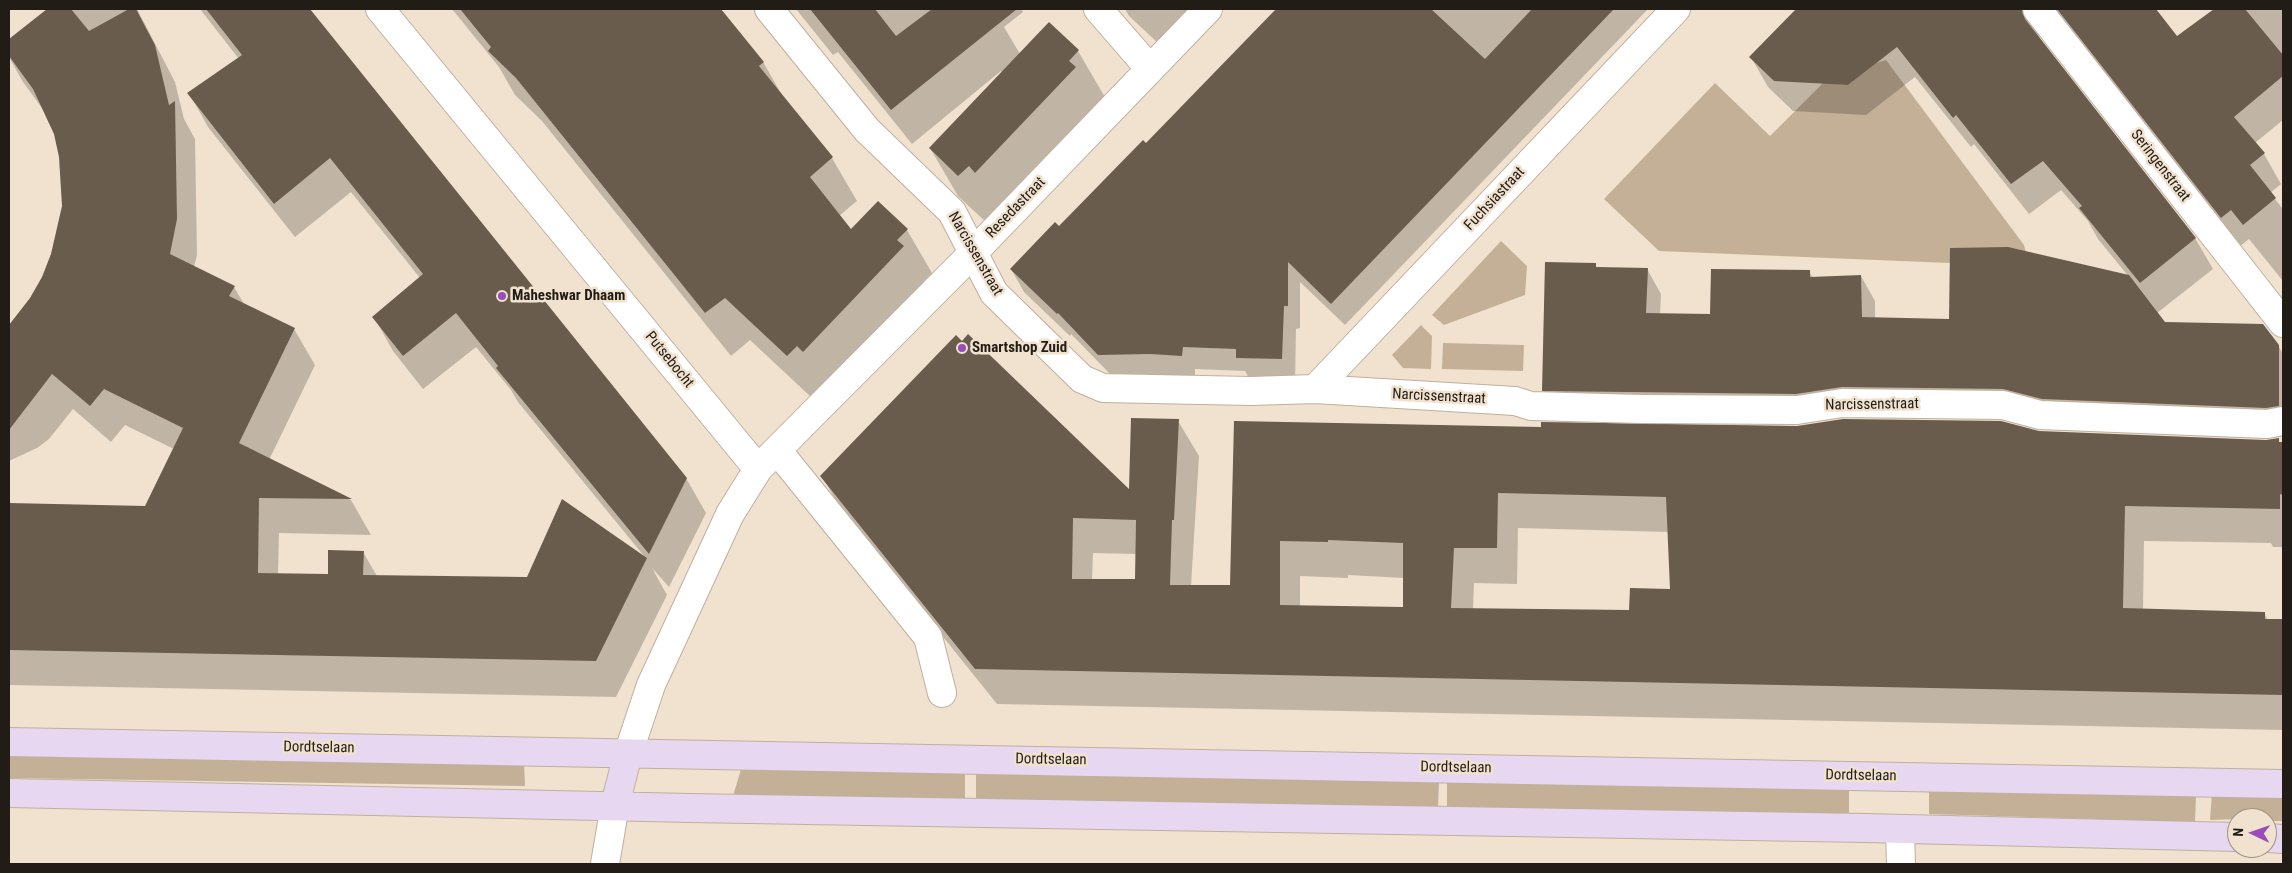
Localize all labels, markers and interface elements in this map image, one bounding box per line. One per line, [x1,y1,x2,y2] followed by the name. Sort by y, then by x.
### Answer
[2126,127,2194,205] street label: Seringenstraat
[1461,163,1529,235] street label: Fuchsiastraat
[982,174,1050,242] street label: Resedastraat
[944,209,1006,299] street label: Narcissenstraat
[512,287,625,305] place label: Maheshwar Dhaam
[496,290,508,302] marker: Maheshwar Dhaam
[641,328,697,392] street label: Putsebocht
[972,339,1067,357] place label: Smartshop Zuid
[956,342,968,354] marker: Smartshop Zuid
[1392,386,1486,408] street label: Narcissenstraat
[1825,395,1919,415] street label: Narcissenstraat
[283,738,355,758] street label: Dordtselaan
[1015,750,1087,770] street label: Dordtselaan
[1420,758,1492,778] street label: Dordtselaan
[1825,766,1897,786] street label: Dordtselaan
[2227,808,2277,858] north arrow
[2230,828,2246,837] text: N

